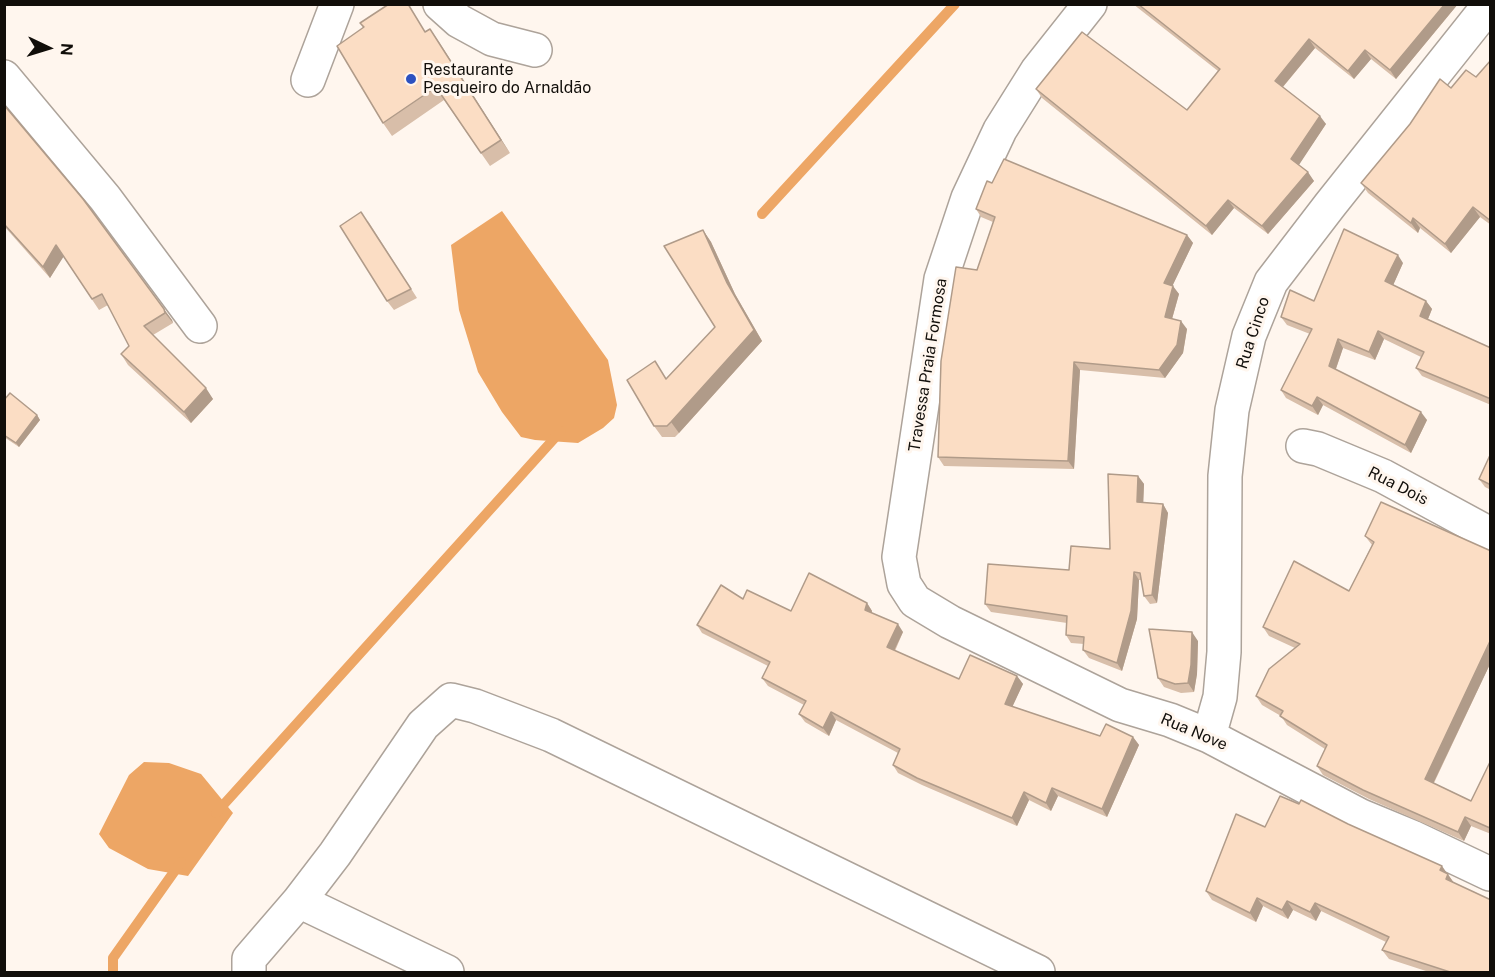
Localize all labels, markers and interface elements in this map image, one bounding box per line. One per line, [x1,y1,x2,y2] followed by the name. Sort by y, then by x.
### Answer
[18,18,78,78] north arrow
[57,42,76,56] text: N
[423,60,591,98] place label: Restaurante Pesqueiro do Arnaldão
[404,72,418,86] marker: Restaurante Pesqueiro do Arnaldão
[905,277,951,453] street label: Travessa Praia Formosa
[1232,295,1274,371] street label: Rua Cinco
[1365,463,1431,509] street label: Rua Dois
[1158,709,1230,755] street label: Rua Nove

